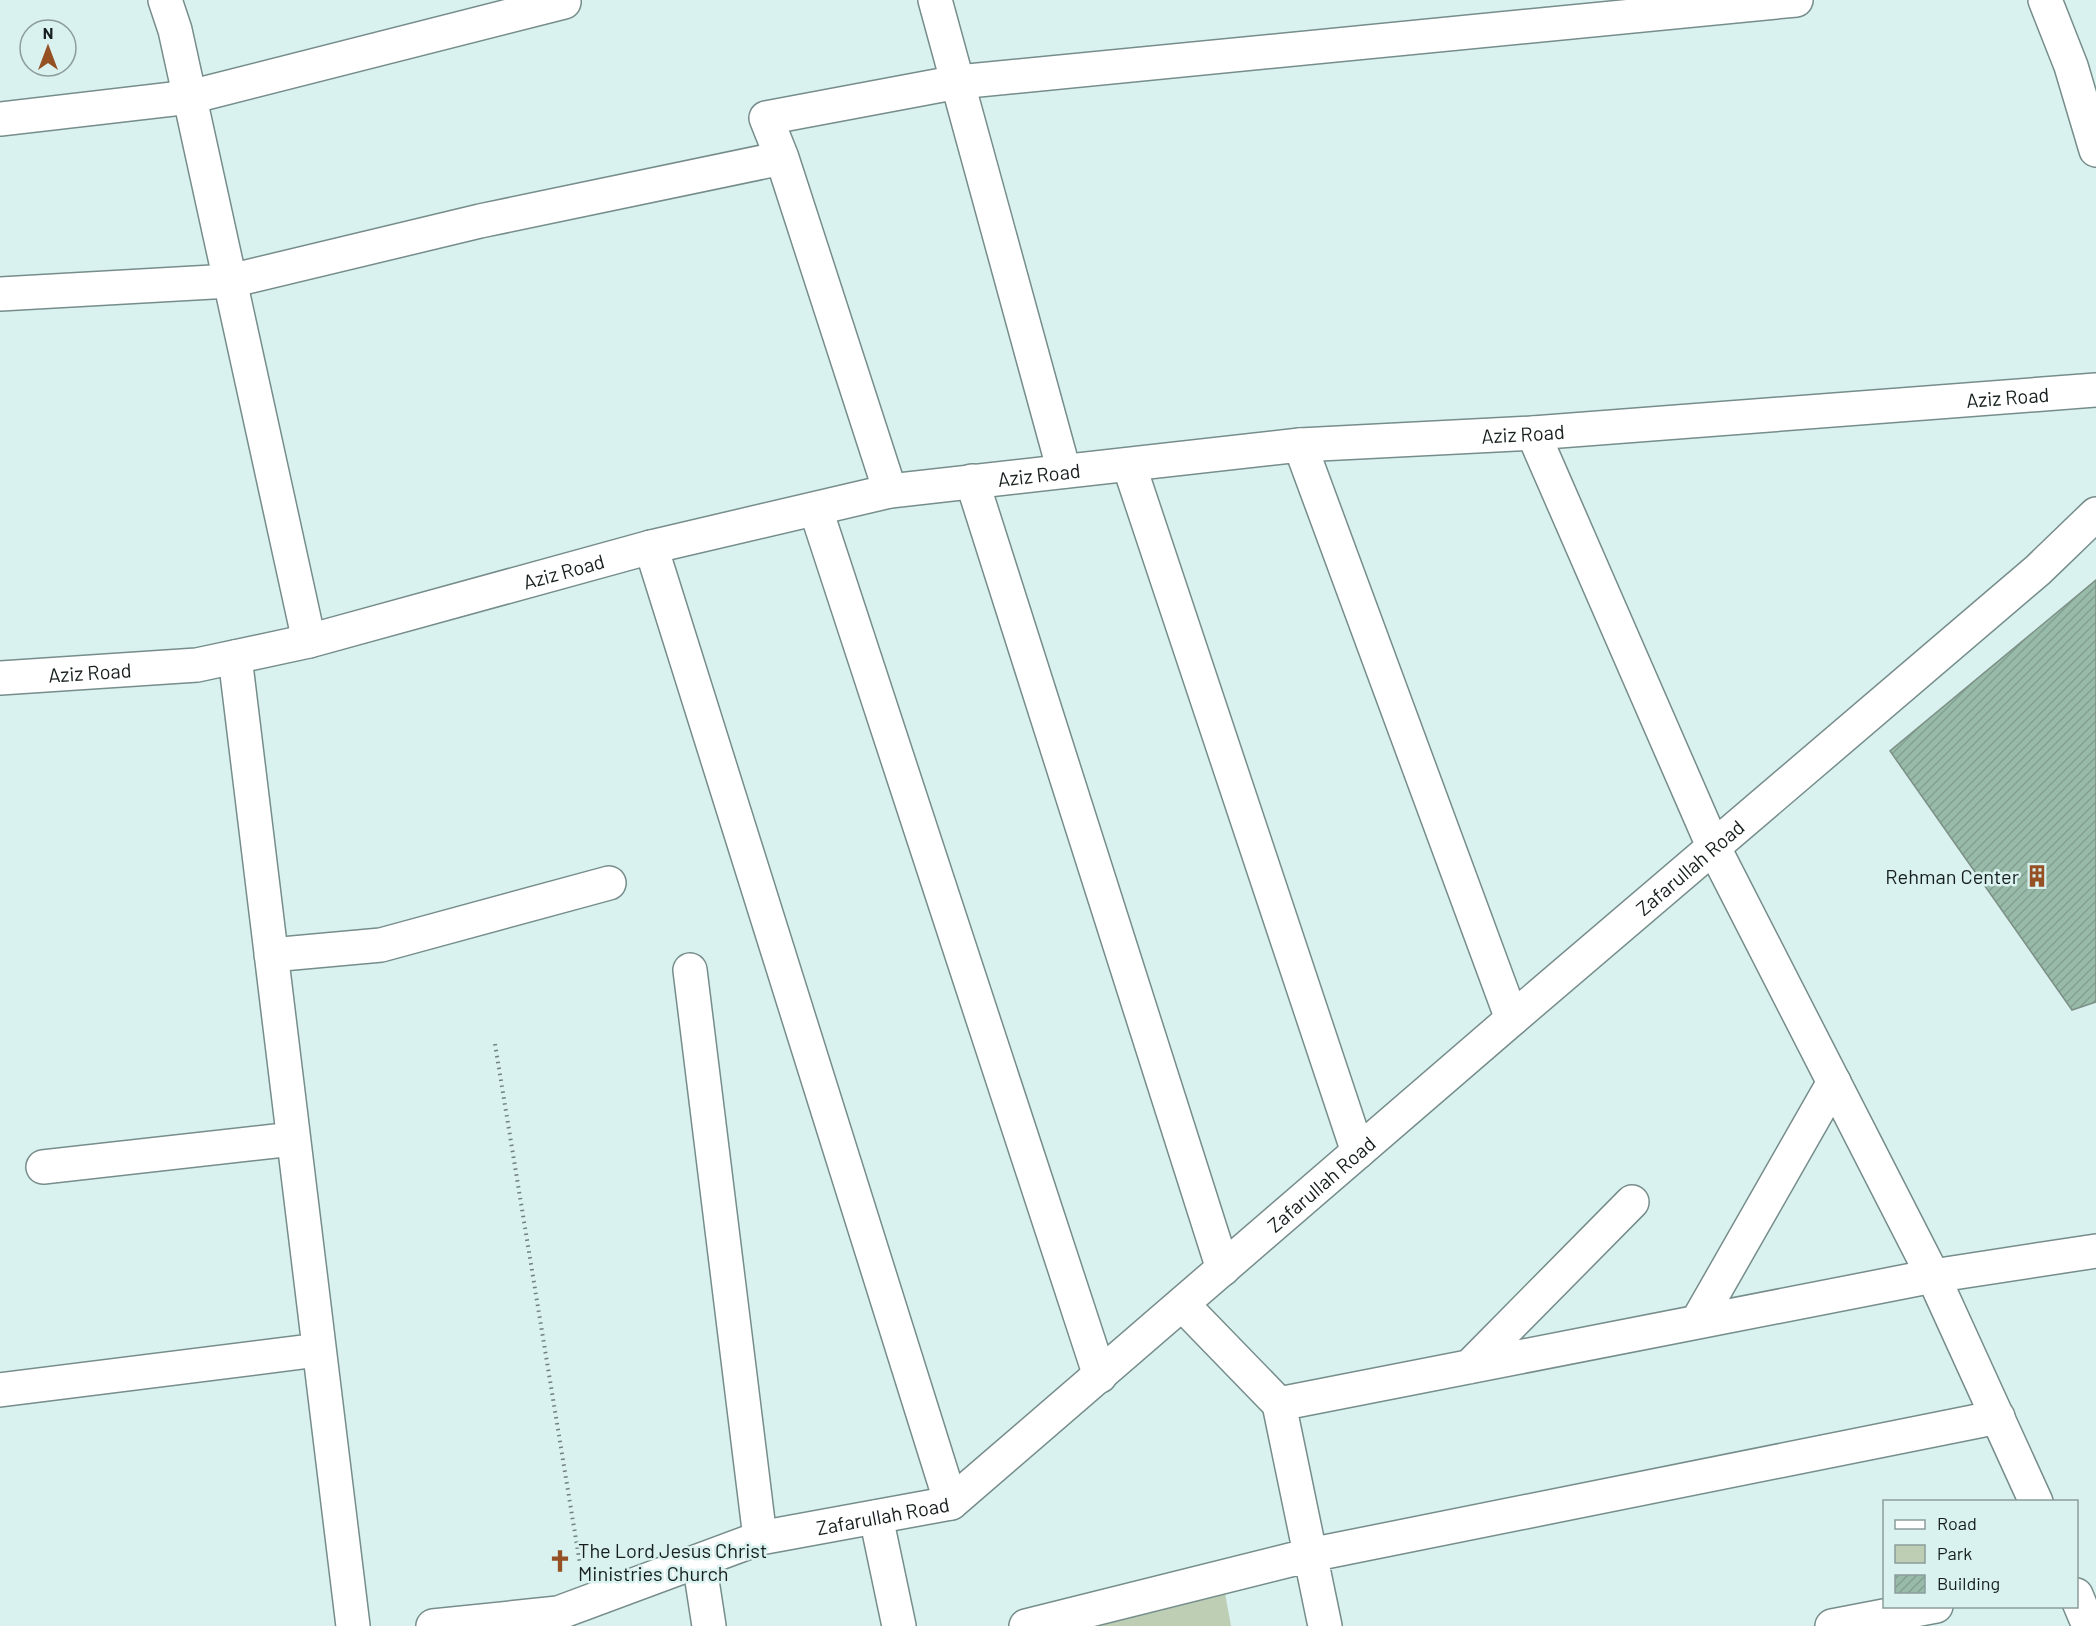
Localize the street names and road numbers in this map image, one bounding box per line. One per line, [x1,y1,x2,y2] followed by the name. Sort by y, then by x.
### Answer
[1965,382,2050,412] street label: Aziz Road
[1481,419,1565,448] street label: Aziz Road
[996,458,1082,491] street label: Aziz Road
[520,548,607,594] street label: Aziz Road
[47,657,132,687] street label: Aziz Road
[1631,814,1749,920] street label: Zafarullah Road
[1262,1131,1380,1237] street label: Zafarullah Road
[814,1492,951,1539] street label: Zafarullah Road

